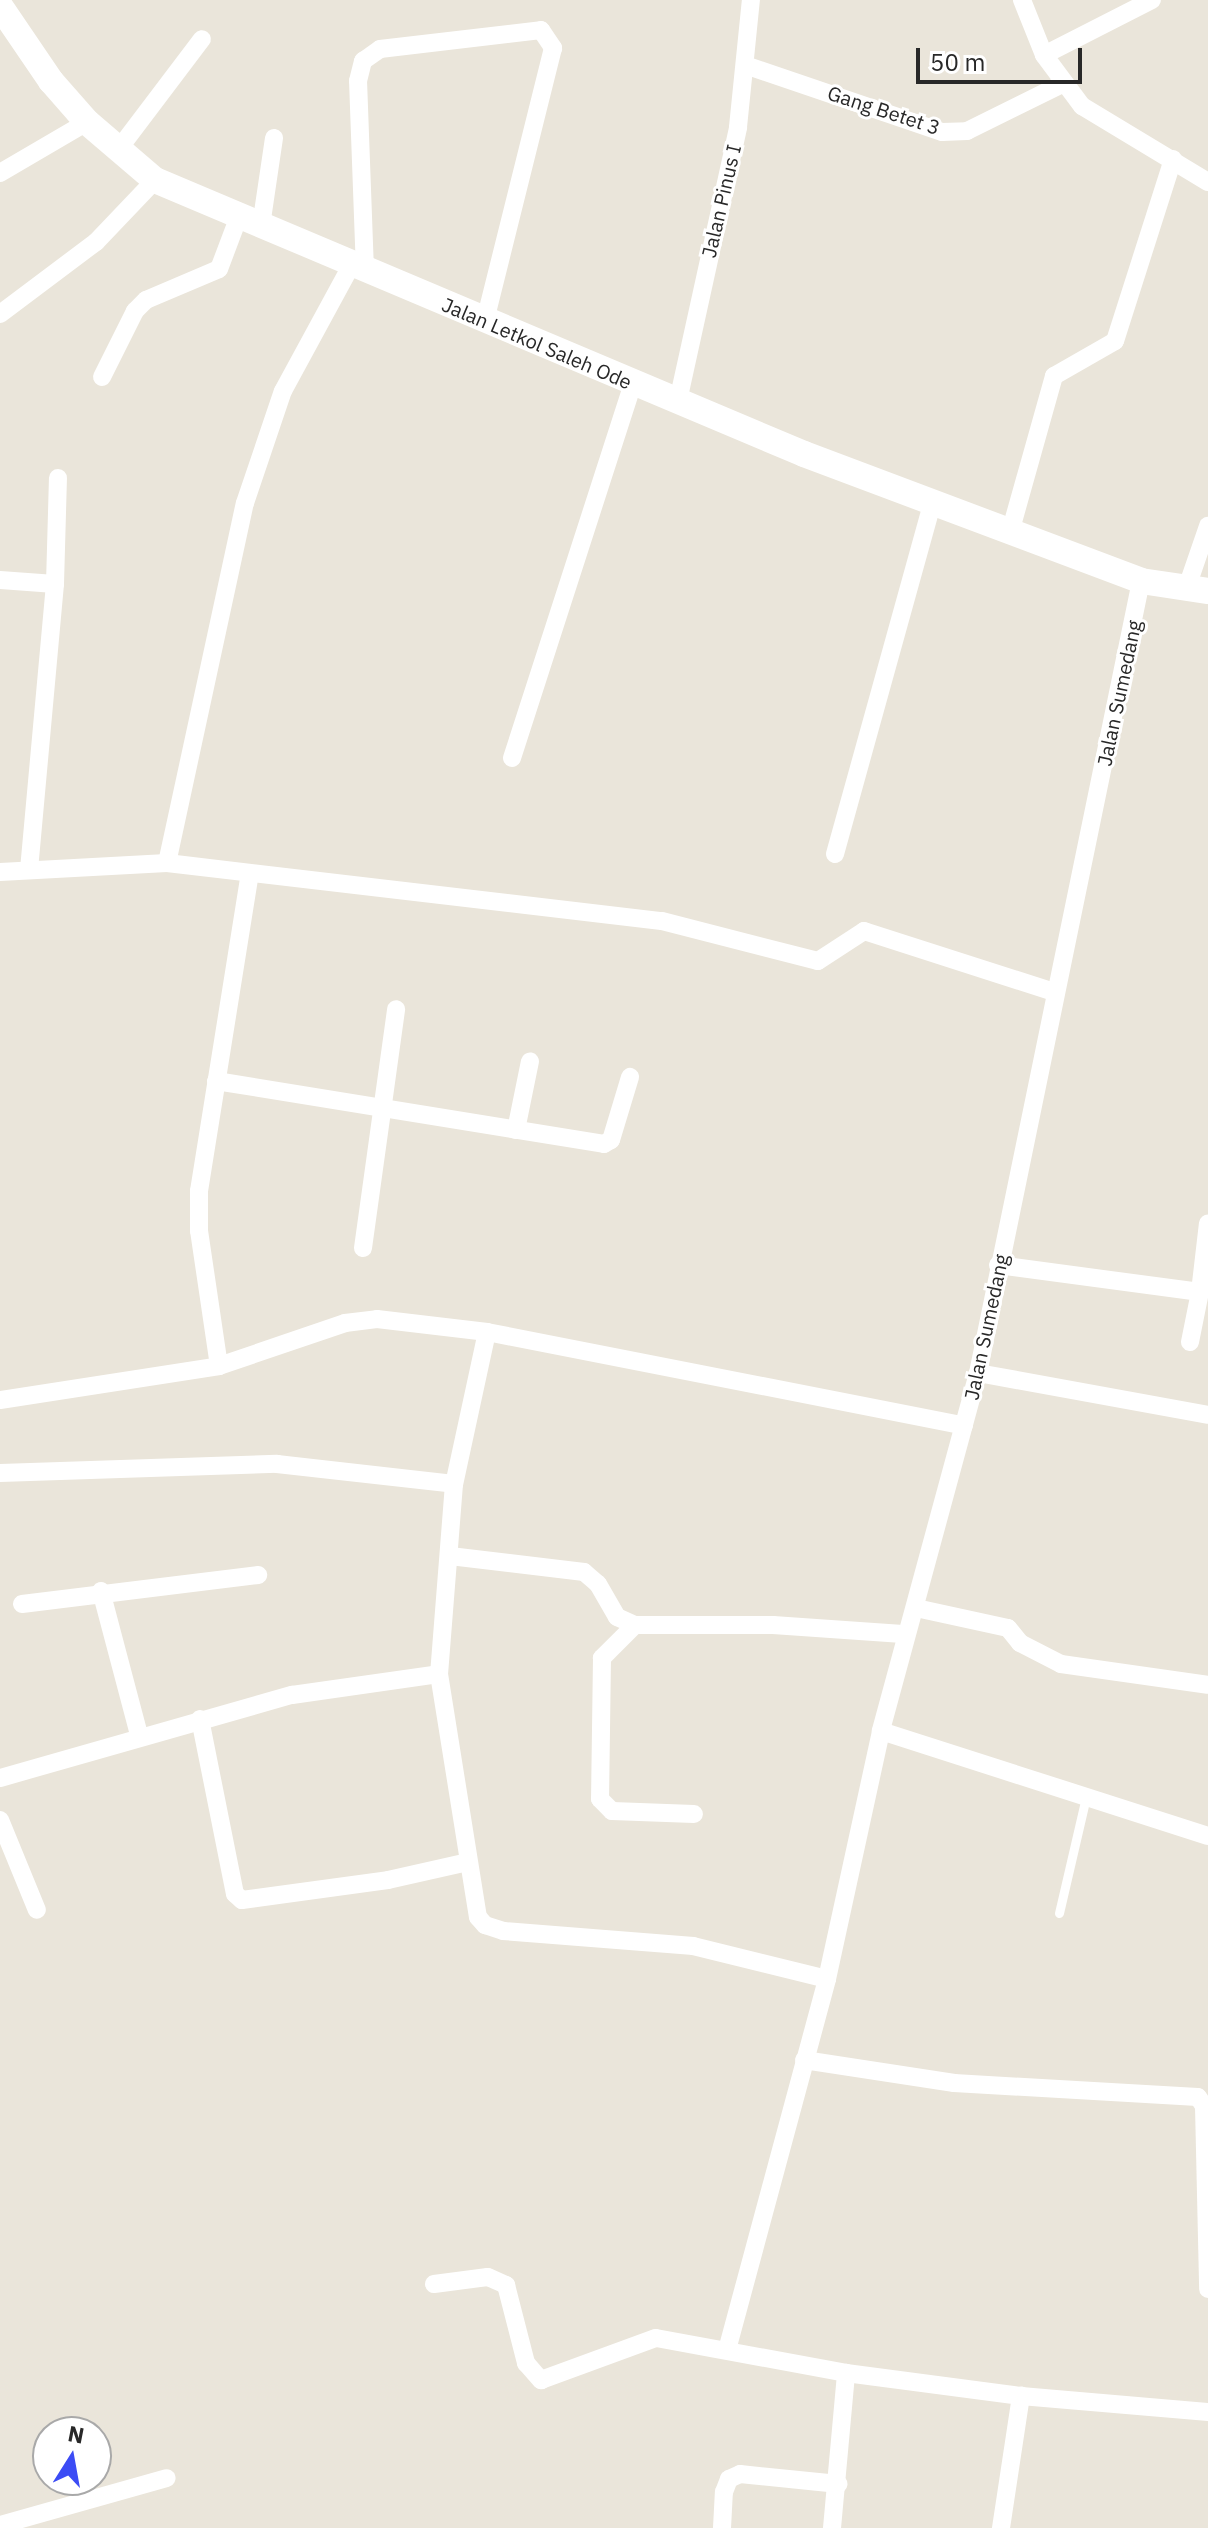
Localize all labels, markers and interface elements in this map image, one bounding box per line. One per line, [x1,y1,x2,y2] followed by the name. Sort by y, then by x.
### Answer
[920,32,1086,82] scale bar
[930,46,985,78] text: 50 m
[825,81,943,139] street label: Gang Betet 3
[696,142,746,260] street label: Jalan Pinus I
[438,292,636,394] street label: Jalan Letkol Saleh Ode
[1092,618,1146,768] street label: Jalan Sumedang
[959,1252,1013,1402] street label: Jalan Sumedang
[32,2416,112,2496] north arrow
[66,2418,87,2450] text: N

